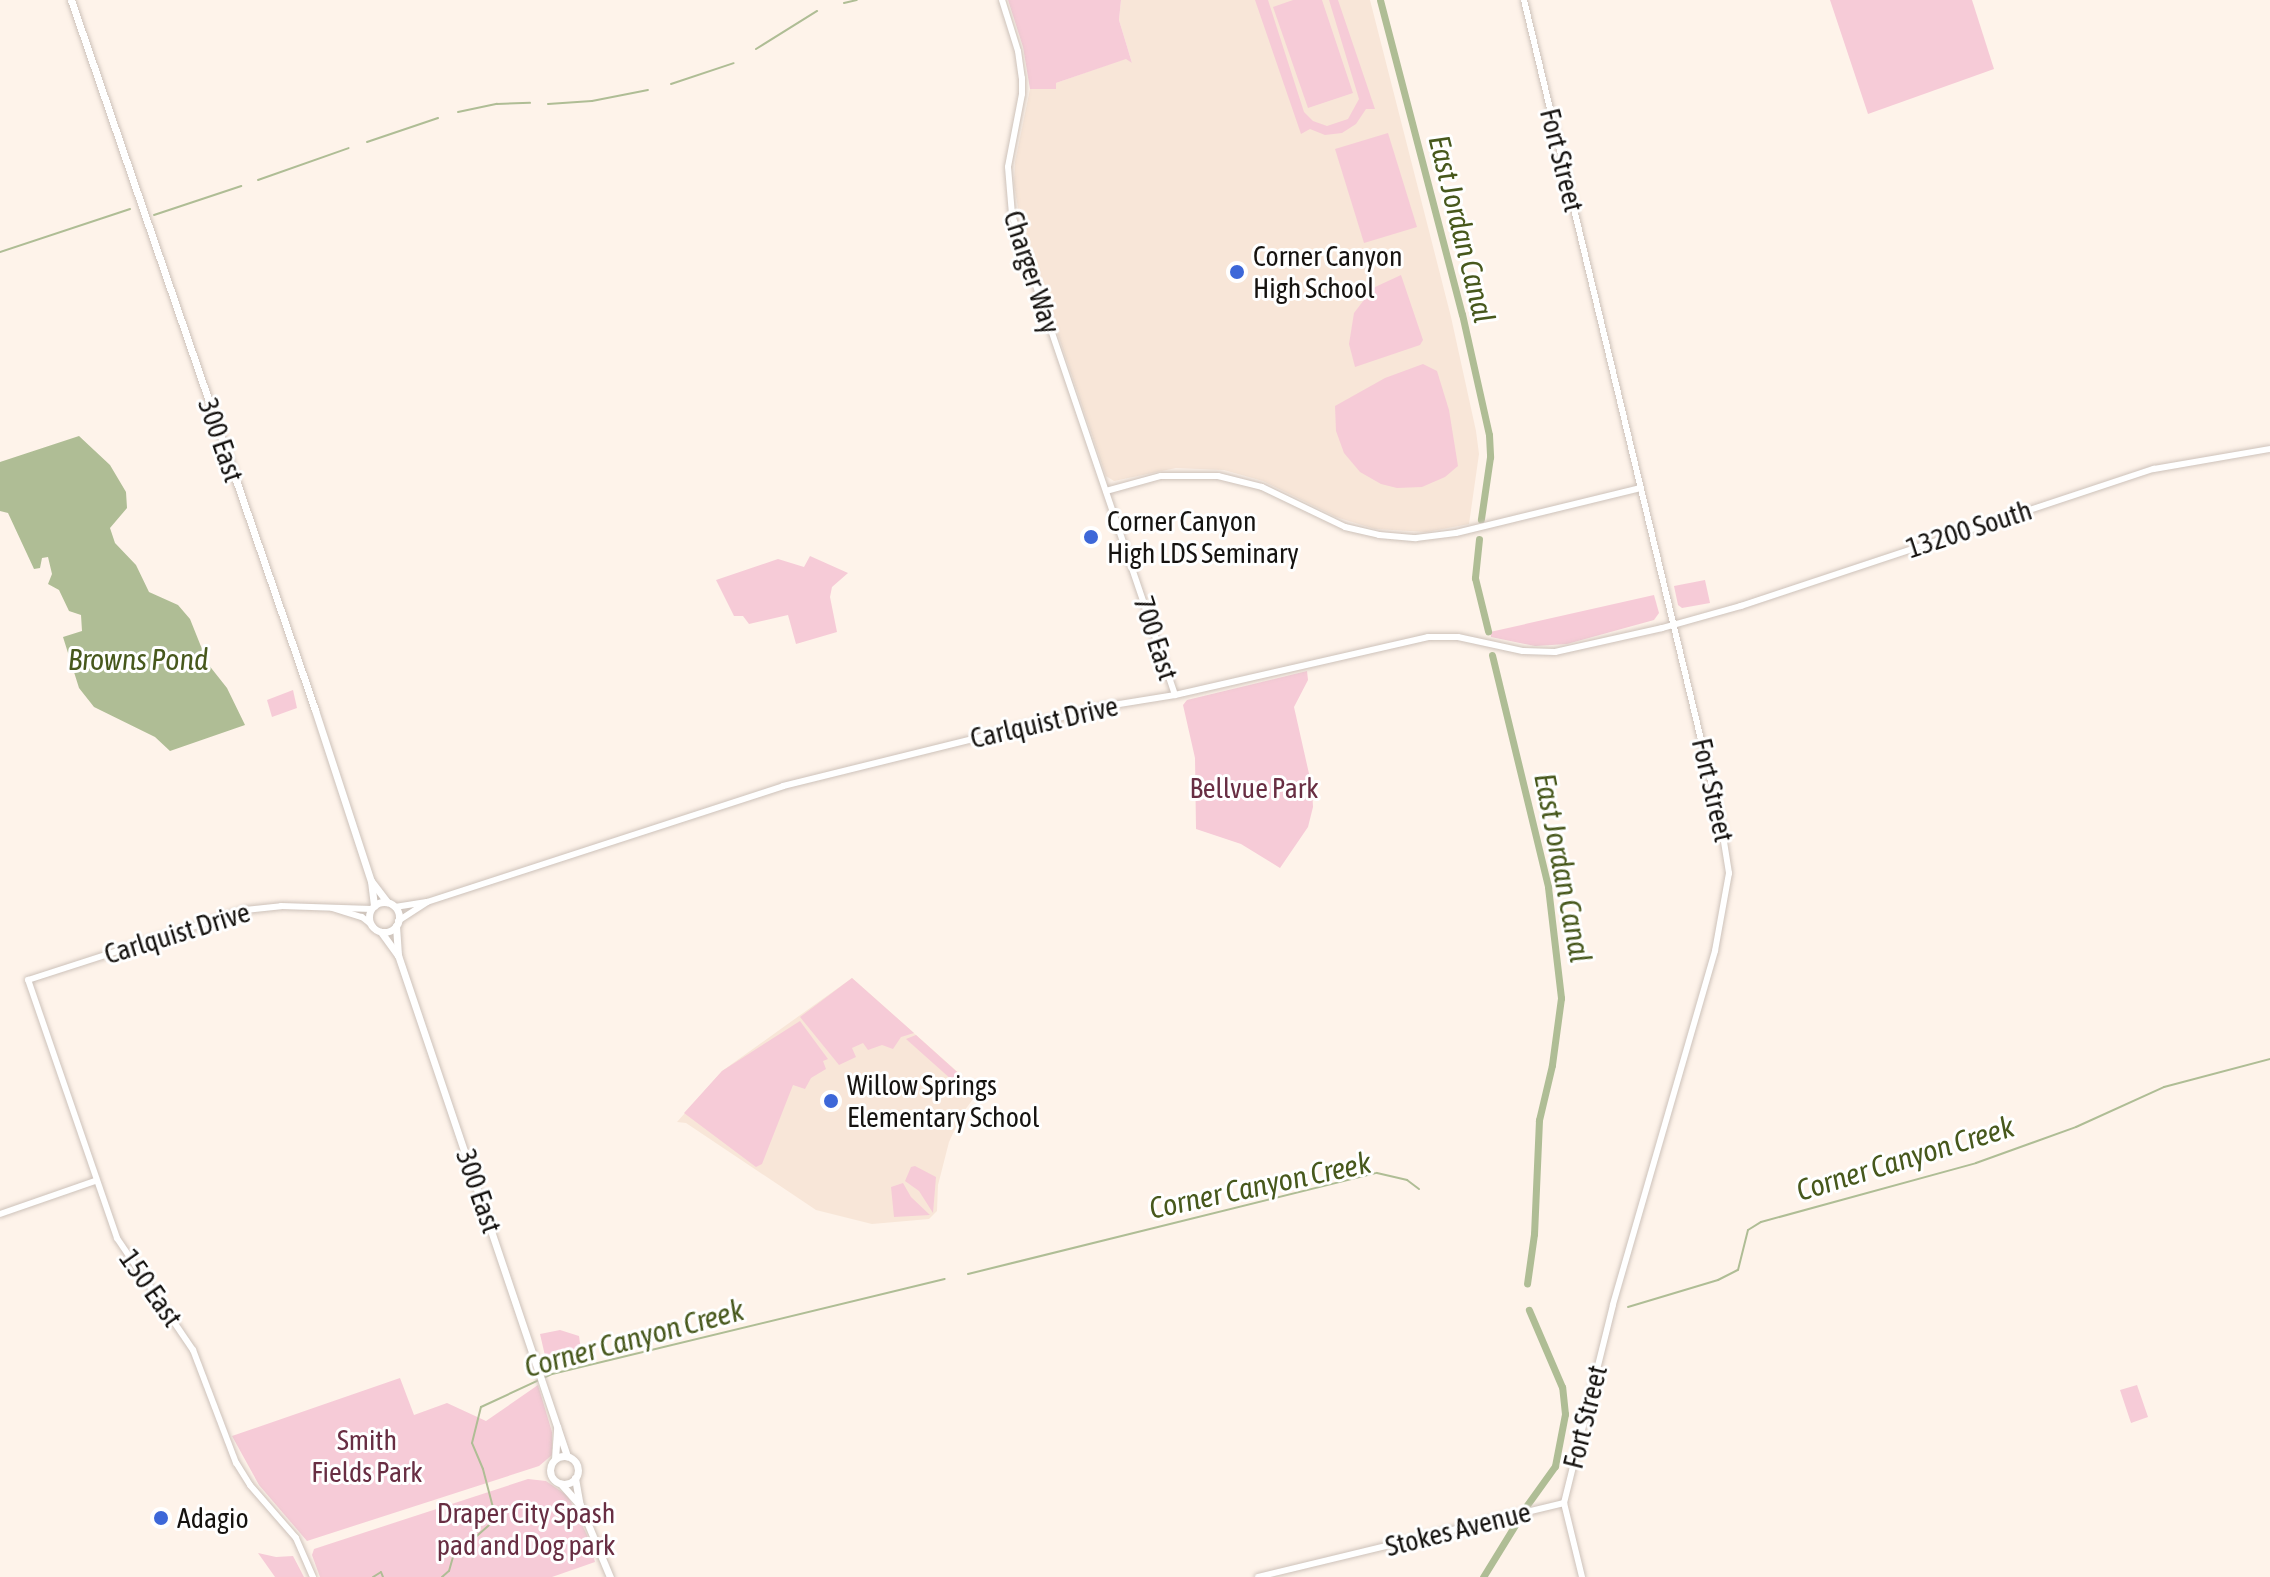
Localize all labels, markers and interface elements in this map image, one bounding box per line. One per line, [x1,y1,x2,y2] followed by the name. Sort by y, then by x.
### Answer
[1533,105,1591,215] street label: Fort Street
[1421,131,1503,327] water label: East Jordan Canal
[996,206,1068,338] street label: Charger Way
[1253,239,1403,305] place label: Corner Canyon High School
[1228,263,1246,281] marker: Corner Canyon High School
[191,394,251,486] street label: 300 East
[1902,493,2036,565] street label: 13200 South
[1107,504,1299,570] place label: Corner Canyon High LDS Seminary
[1082,528,1100,546] marker: Corner Canyon High LDS Seminary
[1127,592,1185,684] street label: 700 East
[68,641,208,677] water label: Browns Pond
[967,689,1121,755] street label: Carlquist Drive
[1685,735,1741,845] street label: Fort Street
[1527,770,1599,966] water label: East Jordan Canal
[1190,771,1318,805] park label: Bellvue Park
[100,895,254,971] street label: Carlquist Drive
[847,1068,1039,1134] place label: Willow Springs Elementary School
[822,1092,840,1110] marker: Willow Springs Elementary School
[1792,1108,2018,1208] water label: Corner Canyon Creek
[1146,1144,1374,1226] water label: Corner Canyon Creek
[449,1145,509,1237] street label: 300 East
[113,1243,189,1333] street label: 150 East
[520,1291,748,1385] water label: Corner Canyon Creek
[1556,1362,1614,1472] street label: Fort Street
[311,1423,423,1489] park label: Smith Fields Park
[1382,1495,1534,1563] street label: Stokes Avenue
[437,1496,615,1562] park label: Draper City Spash pad and Dog park
[177,1501,249,1535] place label: Adagio
[152,1509,170,1527] marker: Adagio

